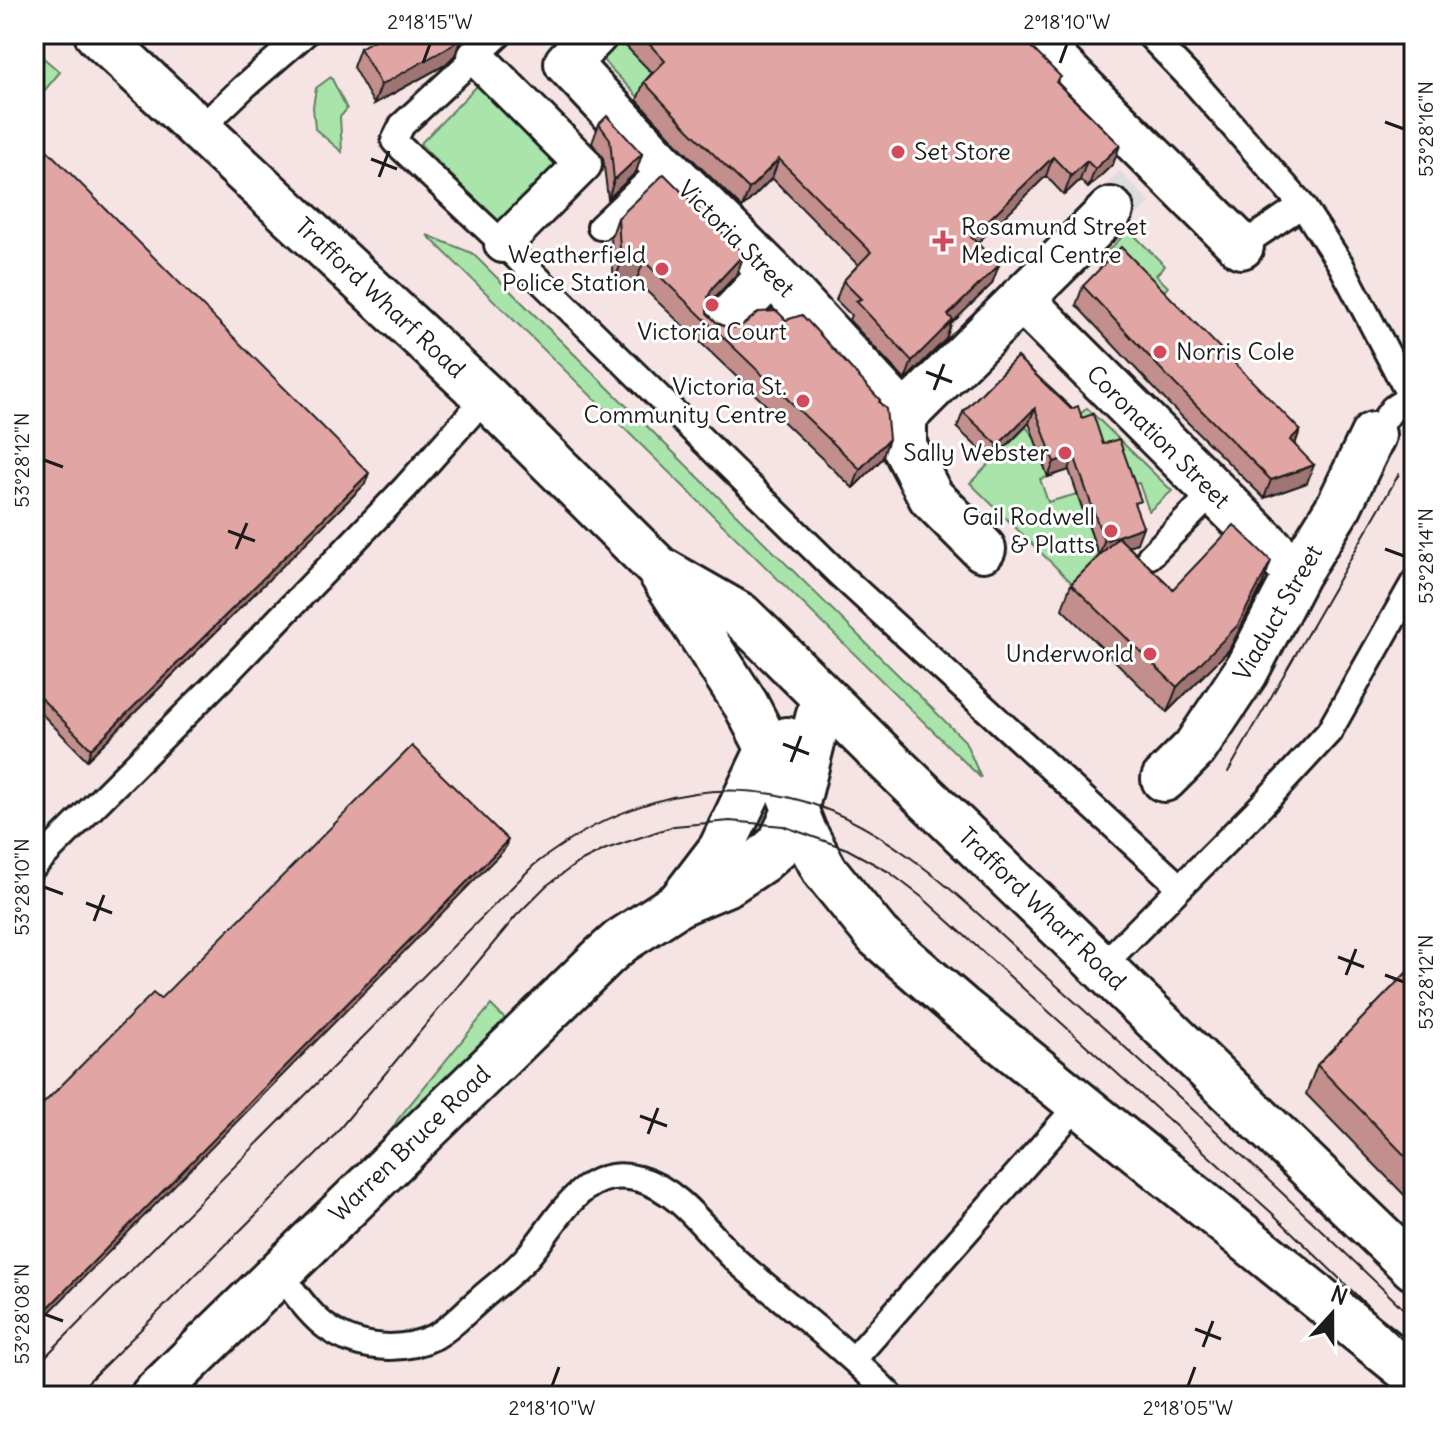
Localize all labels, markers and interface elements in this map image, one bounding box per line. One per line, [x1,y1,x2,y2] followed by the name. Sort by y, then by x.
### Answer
[387,9,473,34] text: 2°18'15"W
[1023,9,1111,34] text: 2°18'10"W
[1413,81,1438,177] text: 53°28'16"N
[914,136,1011,166] place label: Set Store
[889,143,907,161] marker: Set Store
[672,174,801,303] street label: Victoria Street
[289,211,472,384] street label: Trafford Wharf Road
[961,211,1147,269] place label: Rosamund Street Medical Centre
[932,230,954,252] marker: Rosamund Street Medical Centre
[502,239,646,297] place label: Weatherfield Police Station
[653,260,671,278] marker: Weatherfield Police Station
[703,296,721,314] marker: Victoria Court
[637,316,787,346] place label: Victoria Court
[1176,336,1295,366] place label: Norris Cole
[1151,343,1169,361] marker: Norris Cole
[1081,358,1237,514] street label: Coronation Street
[583,371,787,429] place label: Victoria St. Community Centre
[794,392,812,410] marker: Victoria St. Community Centre
[9,412,34,508] text: 53°28'12"N
[903,437,1049,467] place label: Sally Webster
[1056,444,1074,462] marker: Sally Webster
[962,501,1095,559] place label: Gail Rodwell & Platts
[1413,508,1438,604] text: 53°28'14"N
[1102,522,1120,540] marker: Gail Rodwell & Platts
[1226,539,1328,686] street label: Viaduct Street
[1006,638,1134,668] place label: Underworld
[1141,645,1159,663] marker: Underworld
[953,821,1133,996] street label: Trafford Wharf Road
[9,838,34,936] text: 53°28'10"N
[1413,934,1438,1030] text: 53°28'12"N
[323,1059,496,1228] street label: Warren Bruce Road
[9,1263,34,1365] text: 53°28'08"N
[1292,1274,1372,1354] north arrow
[1327,1280,1351,1311] text: N
[508,1395,596,1420] text: 2°18'10"W
[1143,1395,1233,1420] text: 2°18'05"W

